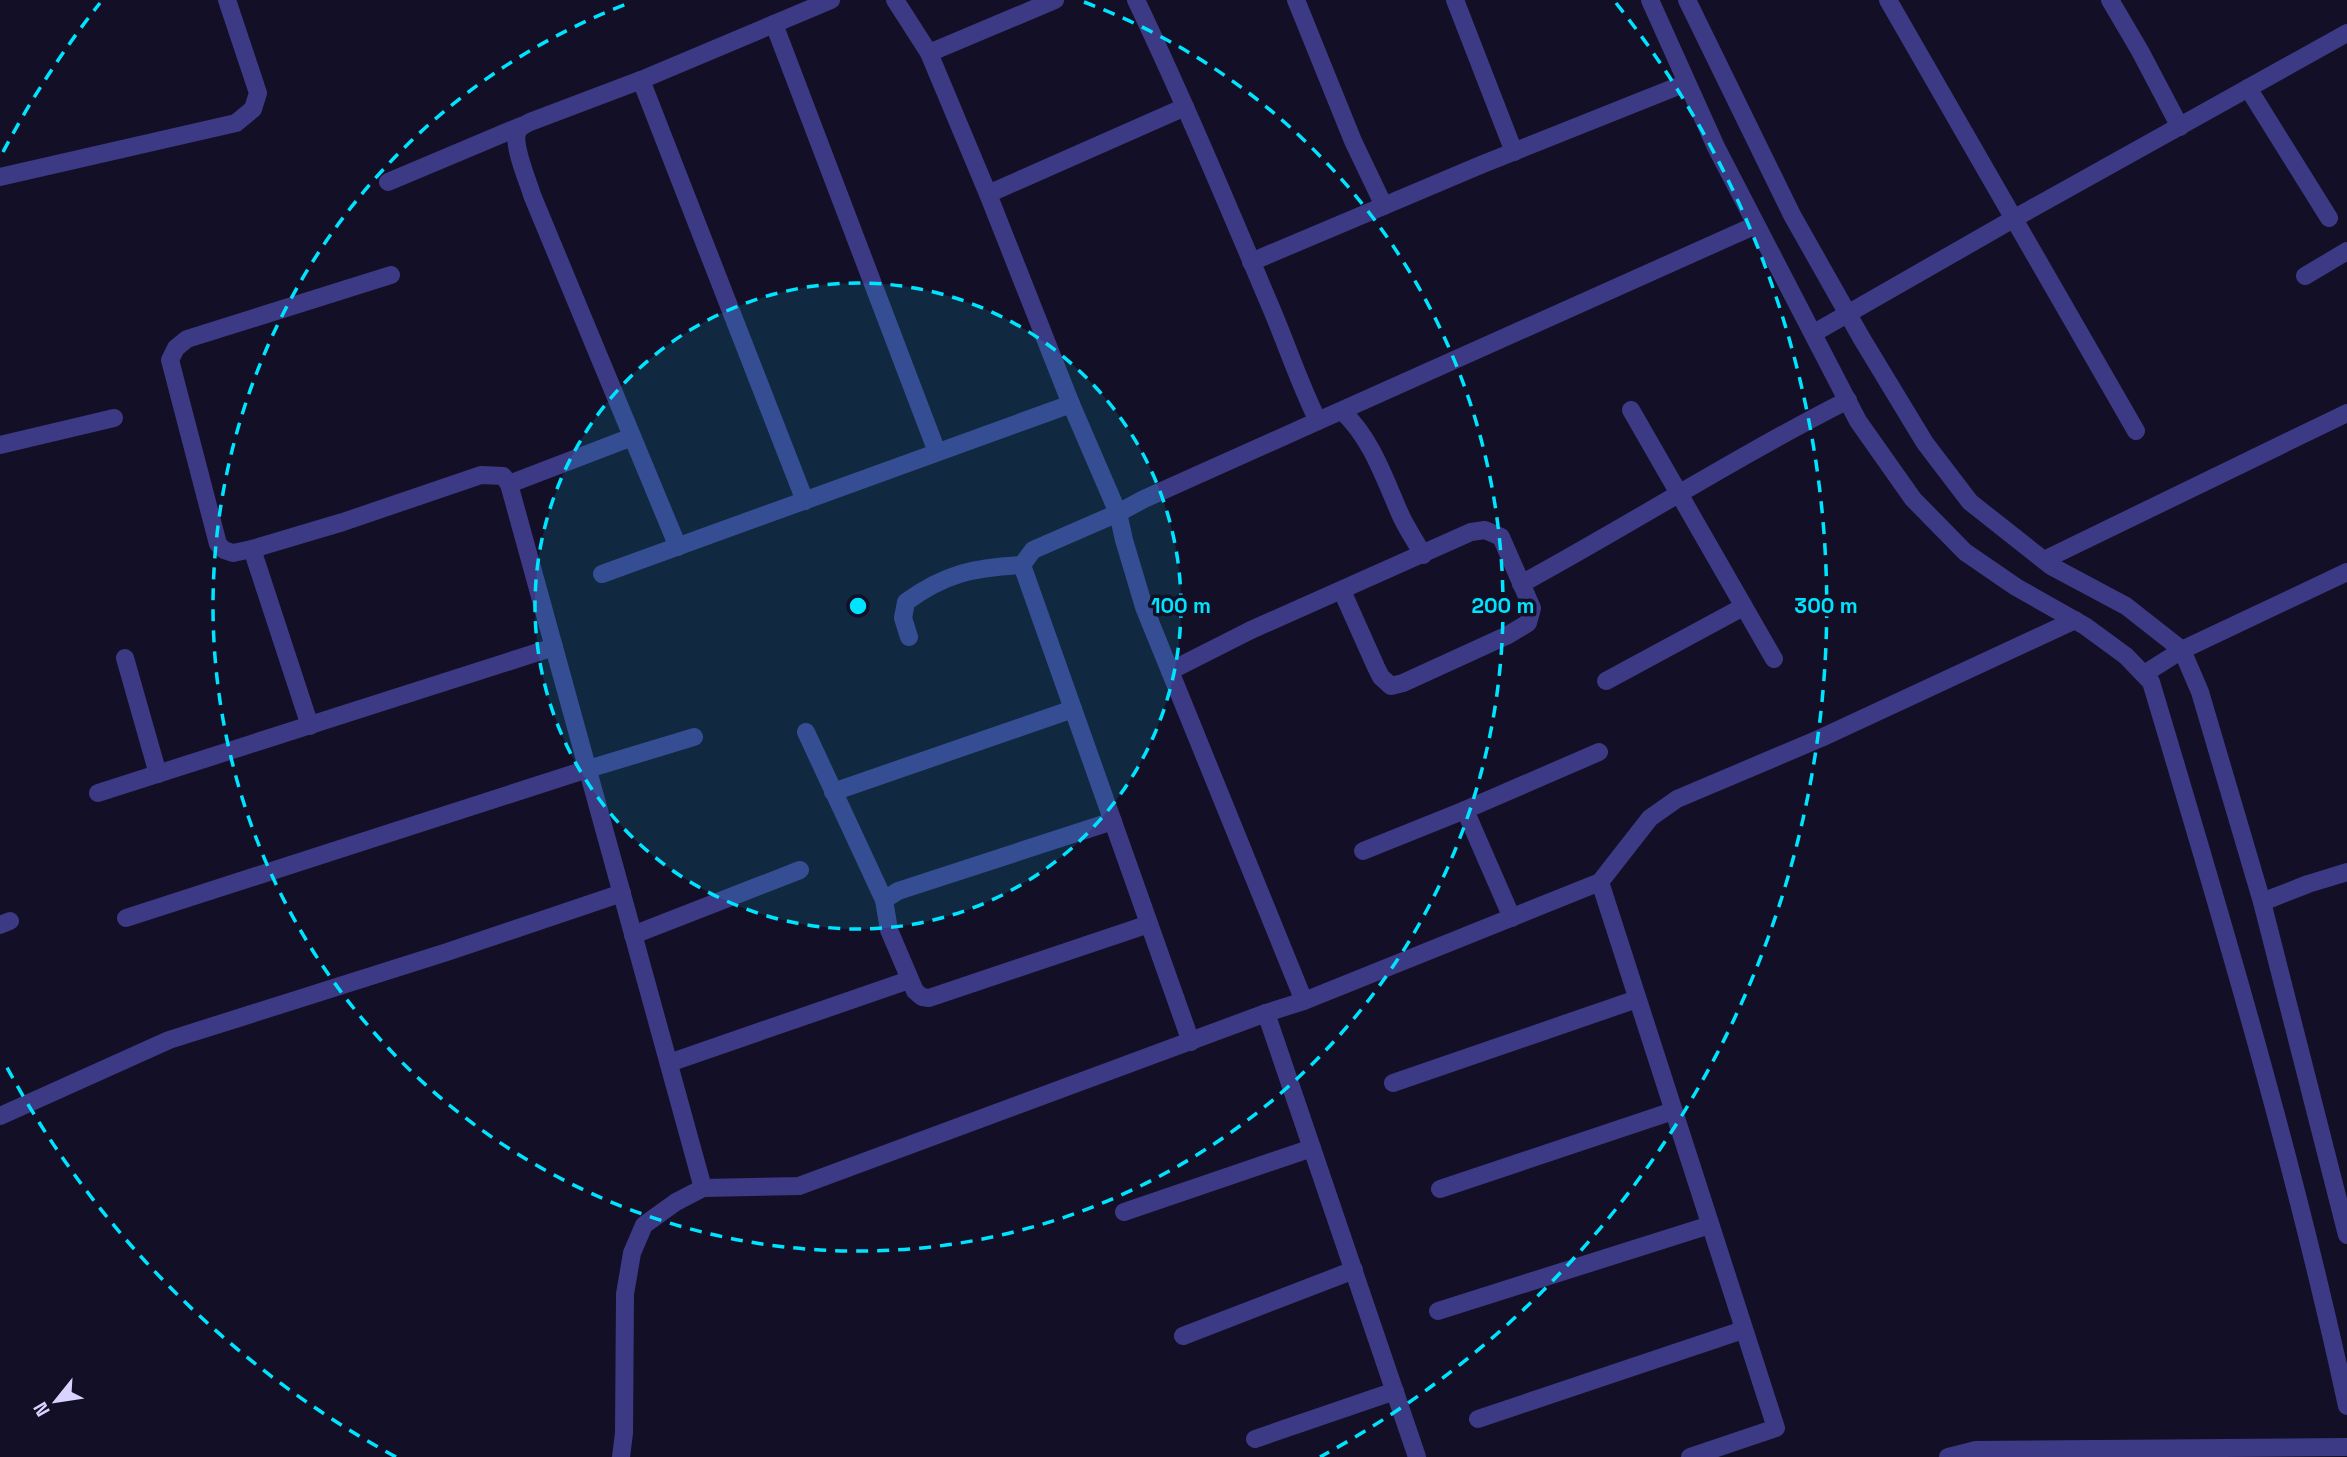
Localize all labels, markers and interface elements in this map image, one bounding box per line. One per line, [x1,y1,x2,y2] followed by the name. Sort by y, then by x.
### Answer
[1151,592,1211,619] text: 100 m
[1472,592,1534,619] text: 200 m
[1794,592,1858,619] text: 300 m
[846,594,870,618] centre of rings
[21,1366,91,1436] north arrow
[28,1397,56,1421] text: N

